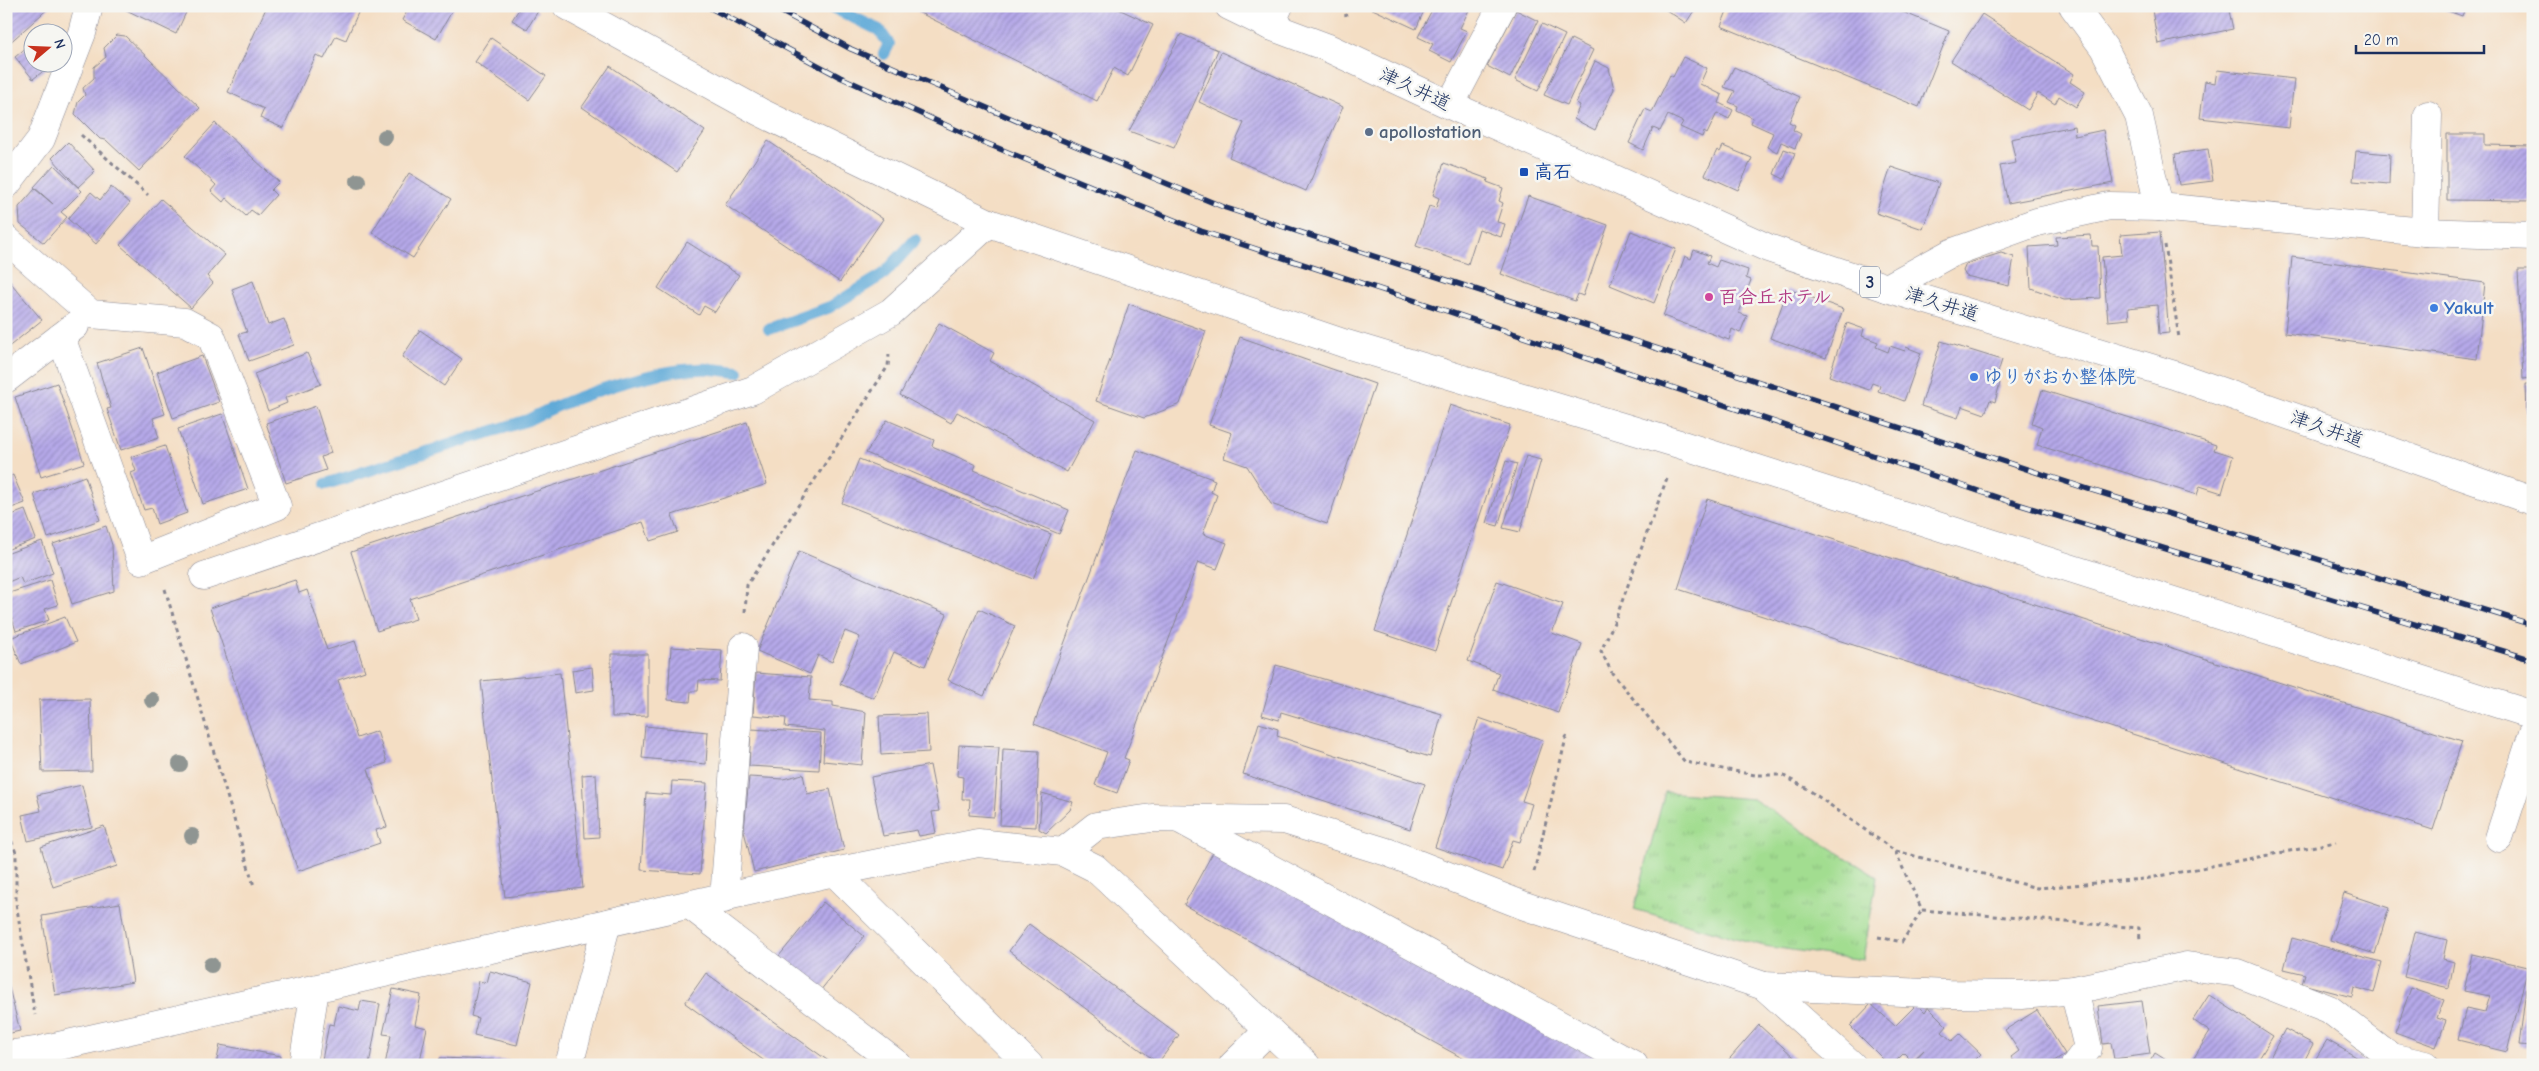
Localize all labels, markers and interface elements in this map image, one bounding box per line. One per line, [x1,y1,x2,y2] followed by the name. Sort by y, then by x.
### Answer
[22,22,72,72] north arrow
[2356,22,2484,54] scale bar
[2364,31,2398,49] text: 20 m
[50,37,69,51] text: N
[1376,63,1454,115] street label: 津久井道
[1379,121,1482,143] place label: apollostation
[1363,126,1375,138] marker: apollostation
[1534,161,1572,183] place label: 高石
[1518,166,1530,178] marker: 高石
[1860,266,1880,298] road number: 3
[1902,282,1982,326] street label: 津久井道
[1719,286,1832,308] place label: 百合丘ホテル
[1703,291,1715,303] marker: 百合丘ホテル
[2444,297,2494,319] place label: Yakult
[2428,302,2440,314] marker: Yakult
[1984,366,2136,388] place label: ゆりがおか整体院
[1968,371,1980,383] marker: ゆりがおか整体院
[2287,406,2367,452] street label: 津久井道

